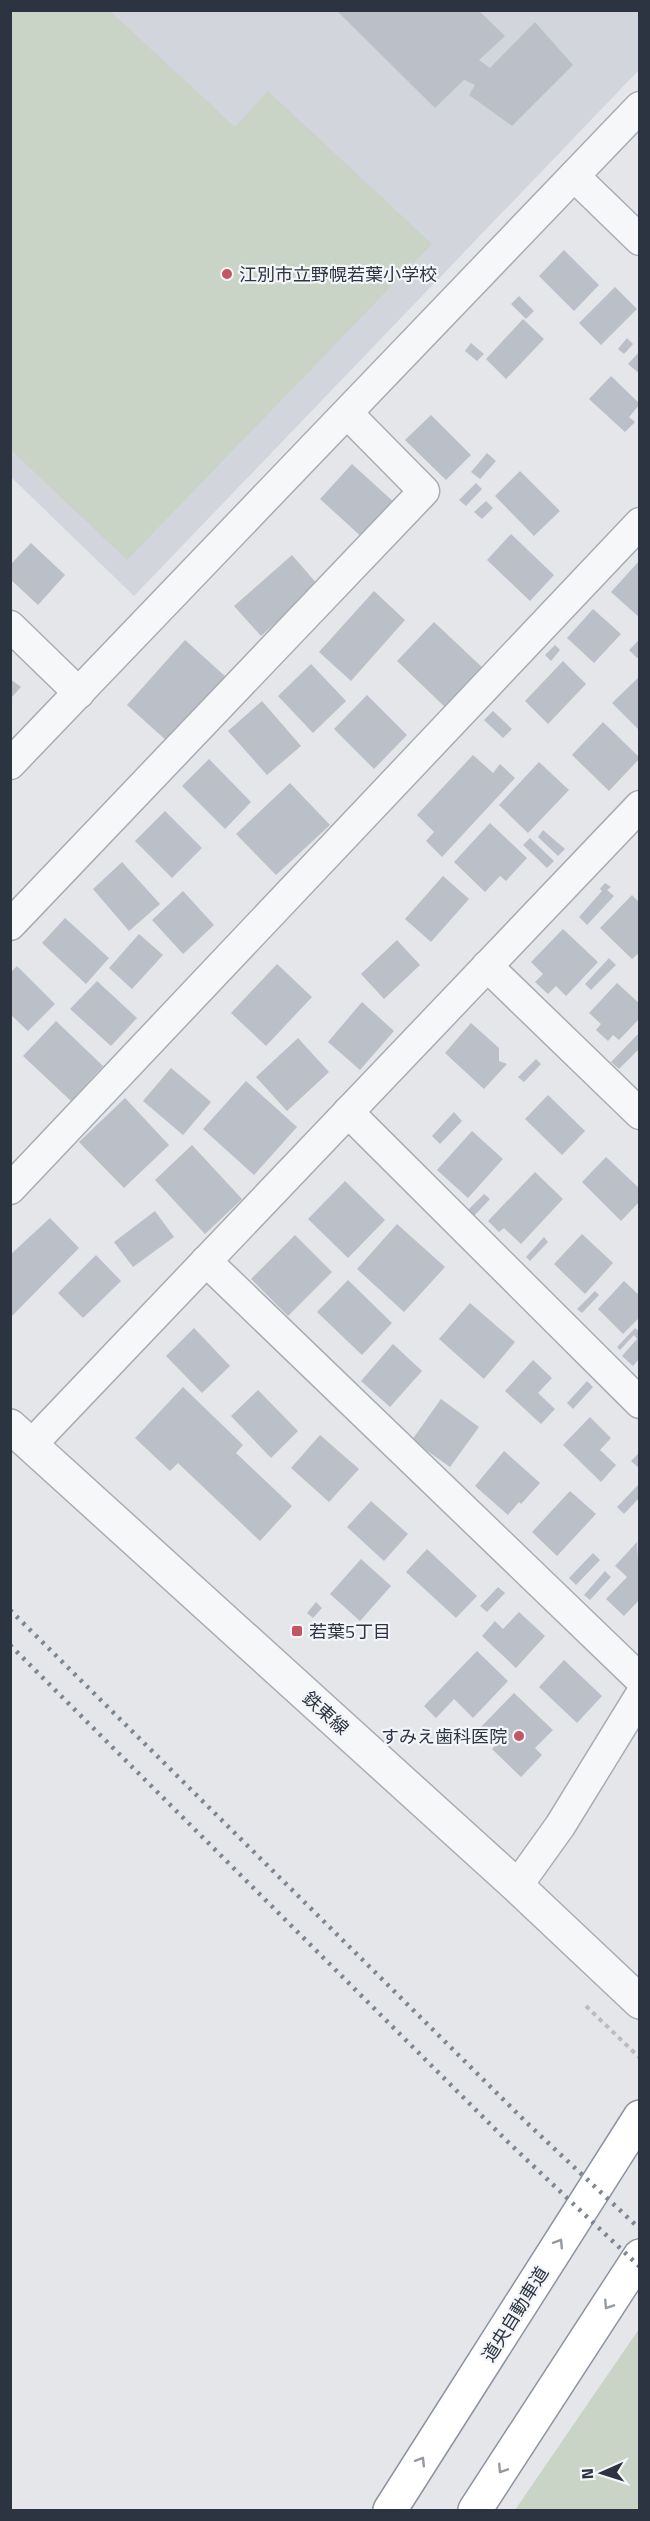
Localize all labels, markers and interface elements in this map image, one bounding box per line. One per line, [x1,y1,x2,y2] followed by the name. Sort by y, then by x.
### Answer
[239,261,437,288] place label: 江別市立野幌若葉小学校
[220,267,234,281] marker: 江別市立野幌若葉小学校
[309,1618,391,1645] place label: 若葉5丁目
[290,1624,304,1638] marker: 若葉5丁目
[297,1685,355,1741] street label: 鉄東線
[381,1723,507,1750] place label: すみえ歯科医院
[512,1729,526,1743] marker: すみえ歯科医院
[552,2239,563,2250] one-way arrow
[475,2261,555,2367] street label: 道央自動車道
[604,2298,615,2309] one-way arrow
[572,2443,632,2503] north arrow
[414,2457,425,2468] one-way arrow
[498,2463,510,2473] one-way arrow
[575,2468,599,2480] text: N

